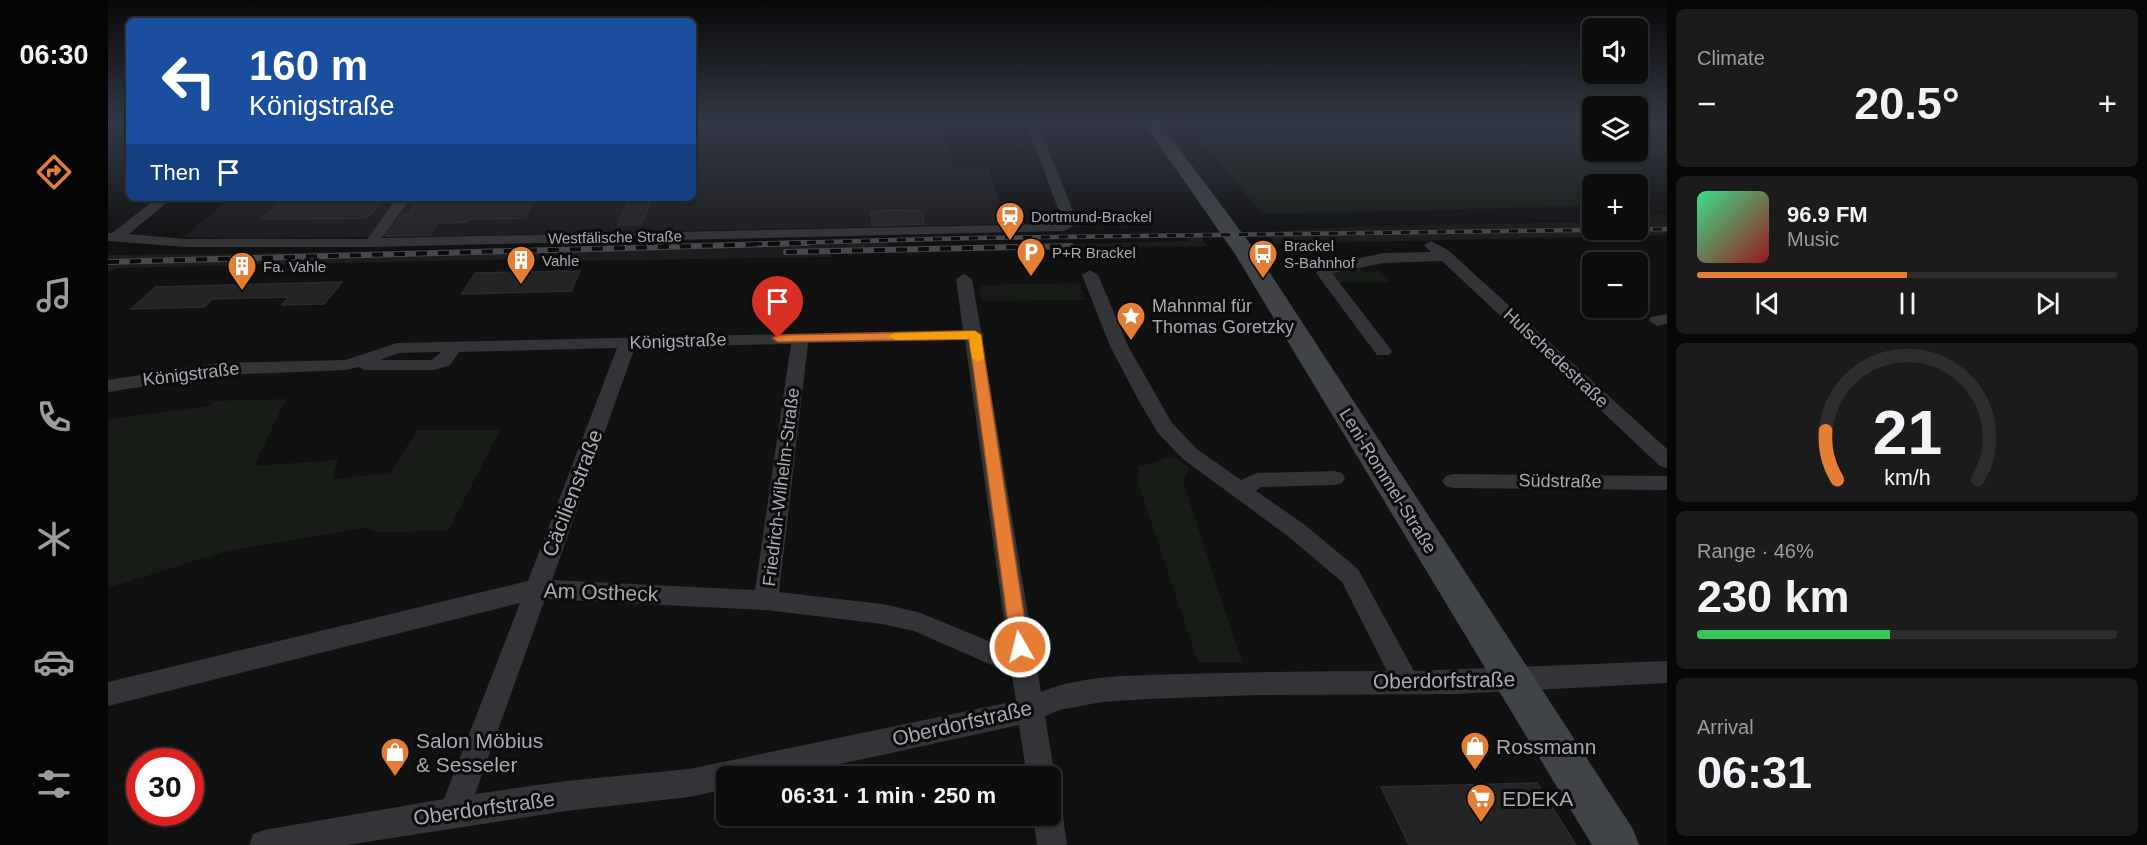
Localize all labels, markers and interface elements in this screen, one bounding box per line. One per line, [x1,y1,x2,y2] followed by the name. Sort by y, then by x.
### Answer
[1582,18,1648,318] map controls
[1582,18,1648,84] button: sound
[19,40,89,70] text: 06:30
[150,42,228,120] icon: left
[249,42,368,89] text: 160 m
[1697,47,1765,69] text: Climate
[1854,78,1960,129] text: 20.5°
[1697,85,1716,122] text: −
[2098,85,2117,122] text: +
[249,91,395,121] text: Königstraße
[1582,96,1648,162] button: layers
[33,151,75,193] icon: directions
[212,156,245,189] icon: arrive
[150,160,200,185] text: Then
[1582,174,1648,240] button: +
[994,200,1026,242] station icon: Dortmund-Brackel
[1787,202,1868,227] text: 96.9 FM
[1031,208,1152,225] place label: Dortmund-Brackel
[548,227,682,247] street label: Westfälische Straße
[1787,228,1839,250] text: Music
[1015,236,1047,278] parking icon: P+R Brackel
[1284,237,1356,271] place label: Brackel S-Bahnhof
[1247,238,1279,280] bus stop icon: Brackel S-Bahnhof
[505,244,537,286] building icon: Vahle
[1052,244,1136,261] place label: P+R Brackel
[226,250,258,292] building icon: Fa. Vahle
[542,252,579,269] place label: Vahle
[1582,252,1648,318] button: −
[263,258,326,275] place label: Fa. Vahle
[33,274,75,316] icon: music
[752,276,803,338] pin
[761,285,794,318] icon: arrive
[1751,287,1784,320] icon: previous
[1891,287,1924,320] icon: pause
[2031,287,2064,320] icon: next
[1152,296,1294,337] place label: Mahnmal für Thomas Goretzky
[1115,300,1147,342] place icon: Mahnmal für Thomas Goretzky
[1499,304,1613,412] street label: Hulschedestraße
[629,329,727,353] street label: Königstraße
[142,358,240,390] street label: Königstraße
[759,387,803,587] street label: Friedrich-Wilhelm-Straße
[33,396,75,438] icon: phone
[1872,398,1942,467] text: 21
[1335,405,1441,557] street label: Leni-Rommel-Straße
[537,426,607,560] street label: Cäcilienstraße
[1884,466,1930,490] text: km/h
[1518,470,1602,492] street label: Südstraße
[33,518,75,560] icon: climate
[1697,540,1814,562] text: Range · 46%
[1697,571,1850,622] text: 230 km
[543,579,659,606] street label: Am Ostheck
[988,615,1052,679] position arrow
[33,641,75,683] icon: car
[1373,667,1515,693] street label: Oberdorfstraße
[890,696,1034,750] street label: Oberdorfstraße
[1697,716,1754,738] text: Arrival
[416,729,543,776] place label: Salon Möbius & Sesseler
[1459,730,1491,772] shop icon: Rossmann
[1496,735,1596,758] place label: Rossmann
[379,736,411,778] shop icon: Salon Möbius & Sesseler
[1697,747,1812,798] text: 06:31
[126,748,204,826] speed limit sign: 30
[33,763,75,805] icon: filters
[1465,782,1497,824] supermarket icon: EDEKA
[781,783,996,808] text: 06:31 · 1 min · 250 m
[412,787,556,829] street label: Oberdorfstraße
[1502,787,1573,810] place label: EDEKA

